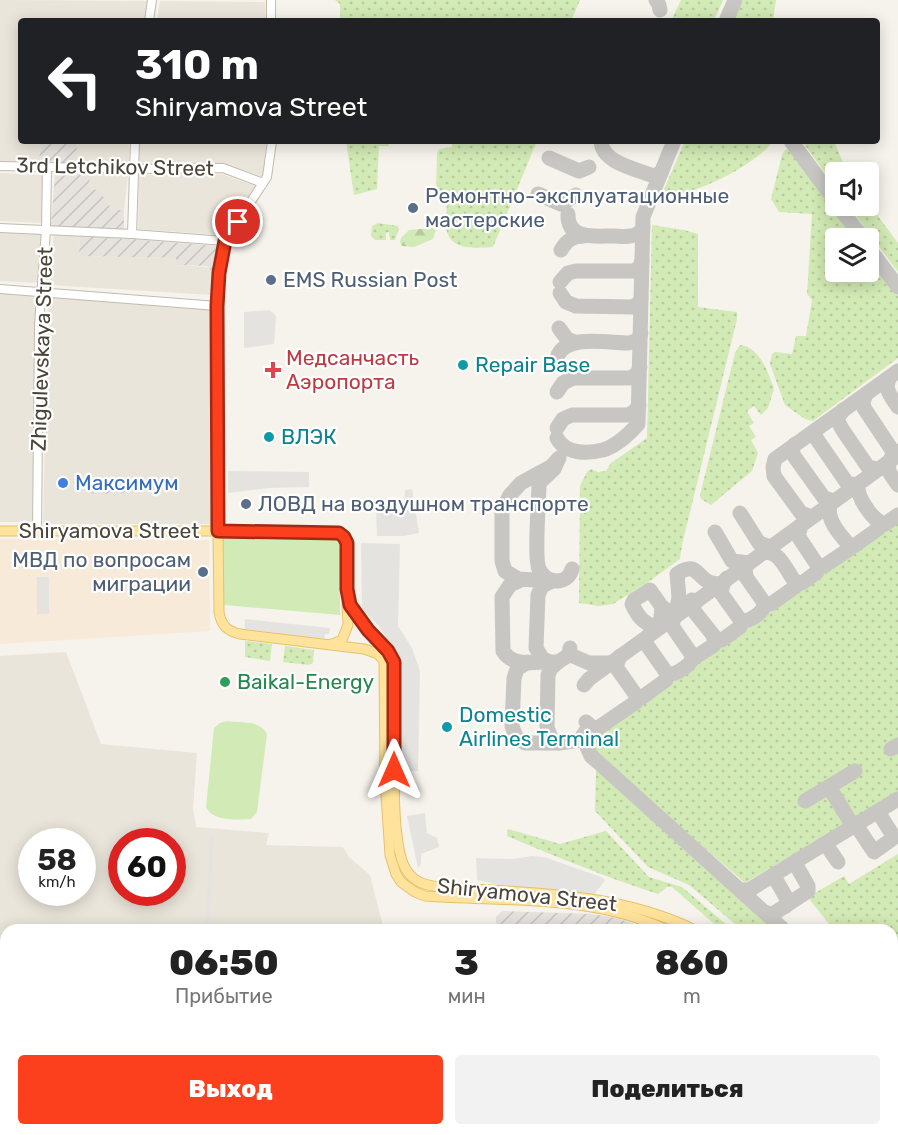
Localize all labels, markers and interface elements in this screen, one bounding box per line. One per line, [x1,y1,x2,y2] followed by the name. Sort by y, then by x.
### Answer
[135,40,259,90] text: 310 m
[36,42,114,120] icon: left
[135,91,367,123] text: Shiryamova Street
[16,152,214,181] street label: 3rd Letchikov Street
[825,162,879,282] map controls
[825,162,879,216] button: sound
[425,183,729,232] place label: Ремонтно-эксплуатационные мастерские
[212,196,263,247] pin
[406,201,420,215] marker: Ремонтно-эксплуатационные мастерские
[221,205,254,238] icon: arrive
[825,228,879,282] button: layers
[25,246,58,452] street label: Zhigulevskaya Street
[283,267,457,292] place label: EMS Russian Рost
[264,273,278,287] marker: EMS Russian Рost
[286,345,419,394] place label: Медсанчасть Аэропорта
[475,352,590,377] place label: Repair Base
[456,358,470,372] marker: Repair Base
[264,361,282,379] marker: Медсанчасть Аэропорта
[281,424,337,449] place label: ВЛЭК
[262,430,276,444] marker: ВЛЭК
[75,470,179,495] place label: Максимум
[56,476,70,490] marker: Максимум
[258,491,589,516] place label: ЛОВД на воздушном транспорте
[239,497,253,511] marker: ЛОВД на воздушном транспорте
[19,518,199,543] street label: Shiryamova Street
[12,547,191,596] place label: МВД по вопросам миграции
[196,565,210,579] marker: МВД по вопросам миграции
[237,669,375,694] place label: Baikal-Energy
[218,675,232,689] marker: Baikal-Energy
[459,702,619,751] place label: Domestic Airlines Terminal
[440,720,454,734] marker: Domestic Airlines Terminal
[362,738,426,802] position arrow
[108,828,186,906] speed limit sign: 60
[37,842,77,878] text: 58
[38,873,76,891] text: km/h
[436,873,618,916] street label: Shiryamova Street
[169,941,279,984] text: 06:50
[454,941,479,984] text: 3
[655,941,729,984] text: 860
[175,984,273,1008] text: Прибытие
[448,984,486,1008] text: мин
[683,984,701,1008] text: m
[18,1055,443,1124] button: Выход
[455,1055,880,1124] button: Поделиться

